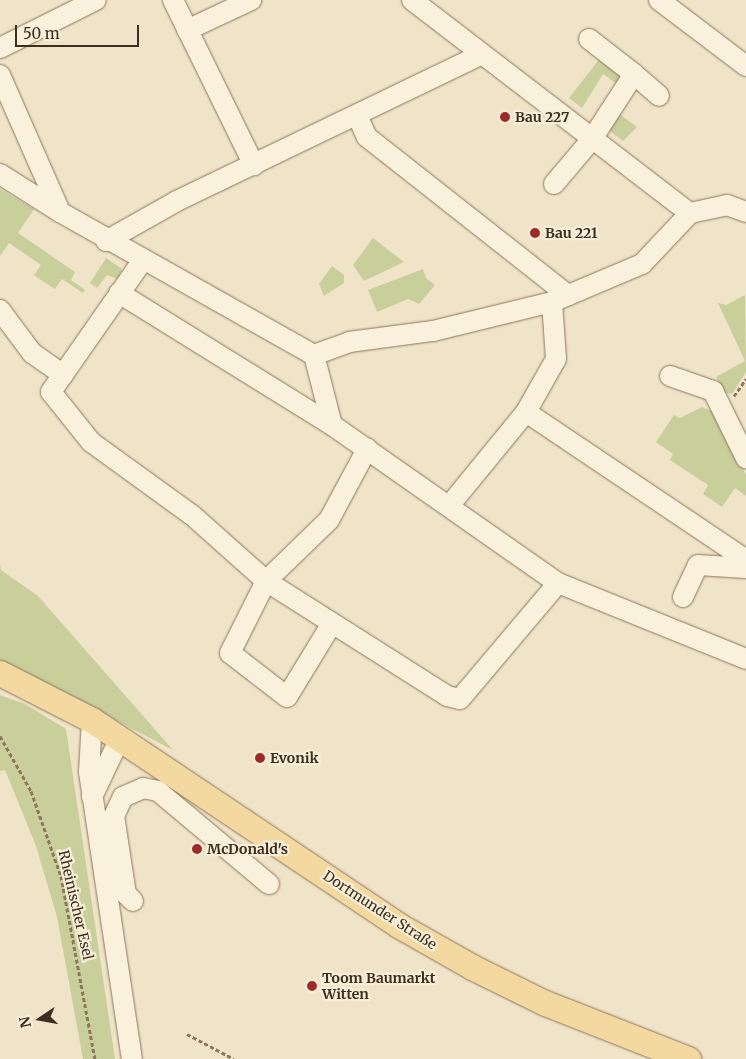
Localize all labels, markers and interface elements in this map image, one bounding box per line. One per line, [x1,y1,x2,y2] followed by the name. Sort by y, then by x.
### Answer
[18,15,141,47] scale bar
[23,24,60,43] text: 50 m
[515,109,569,125] place label: Bau 227
[499,111,511,123] marker: Bau 227
[545,225,597,241] place label: Bau 221
[529,227,541,239] marker: Bau 221
[270,750,318,766] place label: Evonik
[254,752,266,764] marker: Evonik
[207,841,288,857] place label: McDonald's
[191,843,203,855] marker: McDonald's
[55,848,97,962] street label: Rheinischer Esel
[320,867,440,953] street label: Dortmunder Straße
[322,970,435,1002] place label: Toom Baumarkt Witten
[306,980,318,992] marker: Toom Baumarkt Witten
[15,994,65,1044] north arrow
[15,1015,35,1029] text: N

